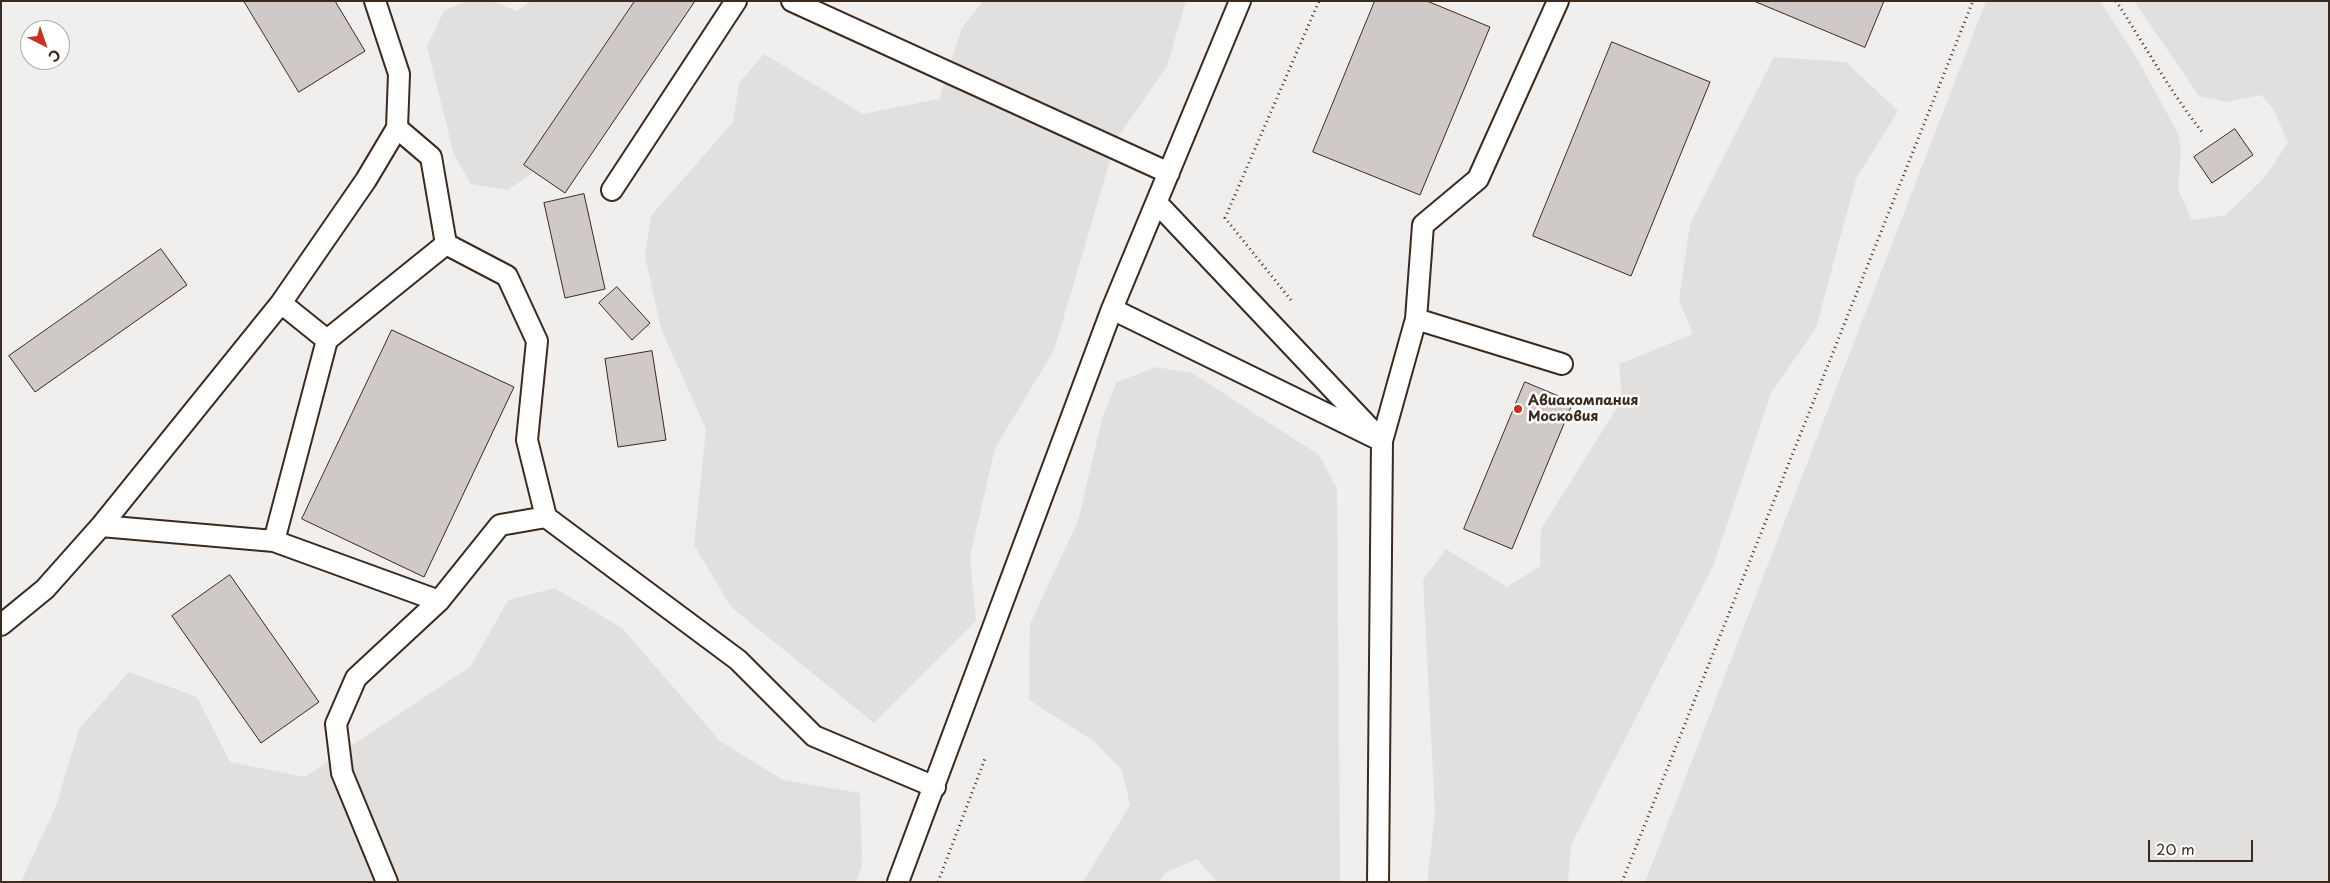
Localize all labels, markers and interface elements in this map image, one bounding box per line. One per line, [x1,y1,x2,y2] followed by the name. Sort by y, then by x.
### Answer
[20,20,70,70] north arrow
[44,45,65,67] text: С
[1528,393,1638,426] place label: Авиакомпания Московия
[1512,403,1524,415] marker: Авиакомпания Московия
[2150,830,2255,862] scale bar
[2156,837,2195,860] text: 20 m

